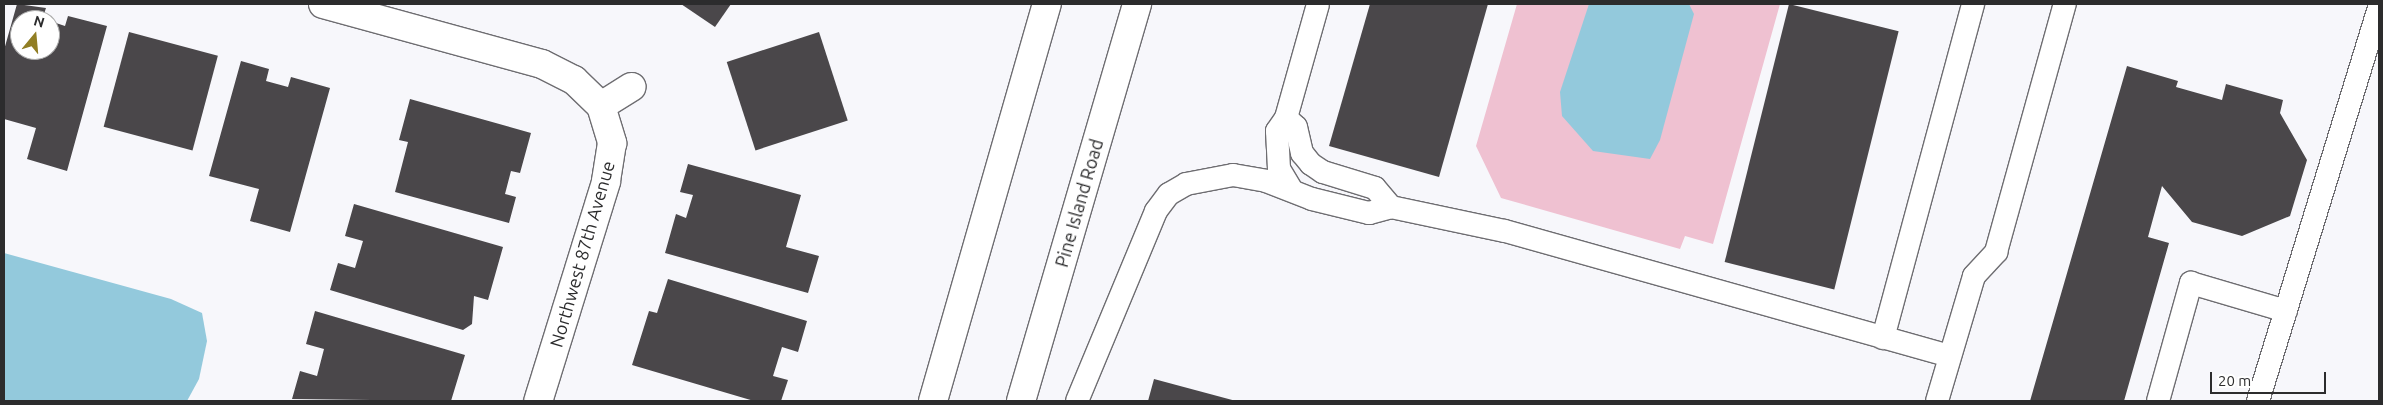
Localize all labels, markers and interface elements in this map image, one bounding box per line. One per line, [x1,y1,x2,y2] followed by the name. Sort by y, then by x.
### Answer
[10,10,60,60] north arrow
[32,12,46,31] text: N
[1050,136,1108,270] street label: Pine Island Road
[545,158,619,350] street label: Northwest 87th Avenue
[2213,362,2329,394] scale bar
[2218,372,2251,389] text: 20 m

